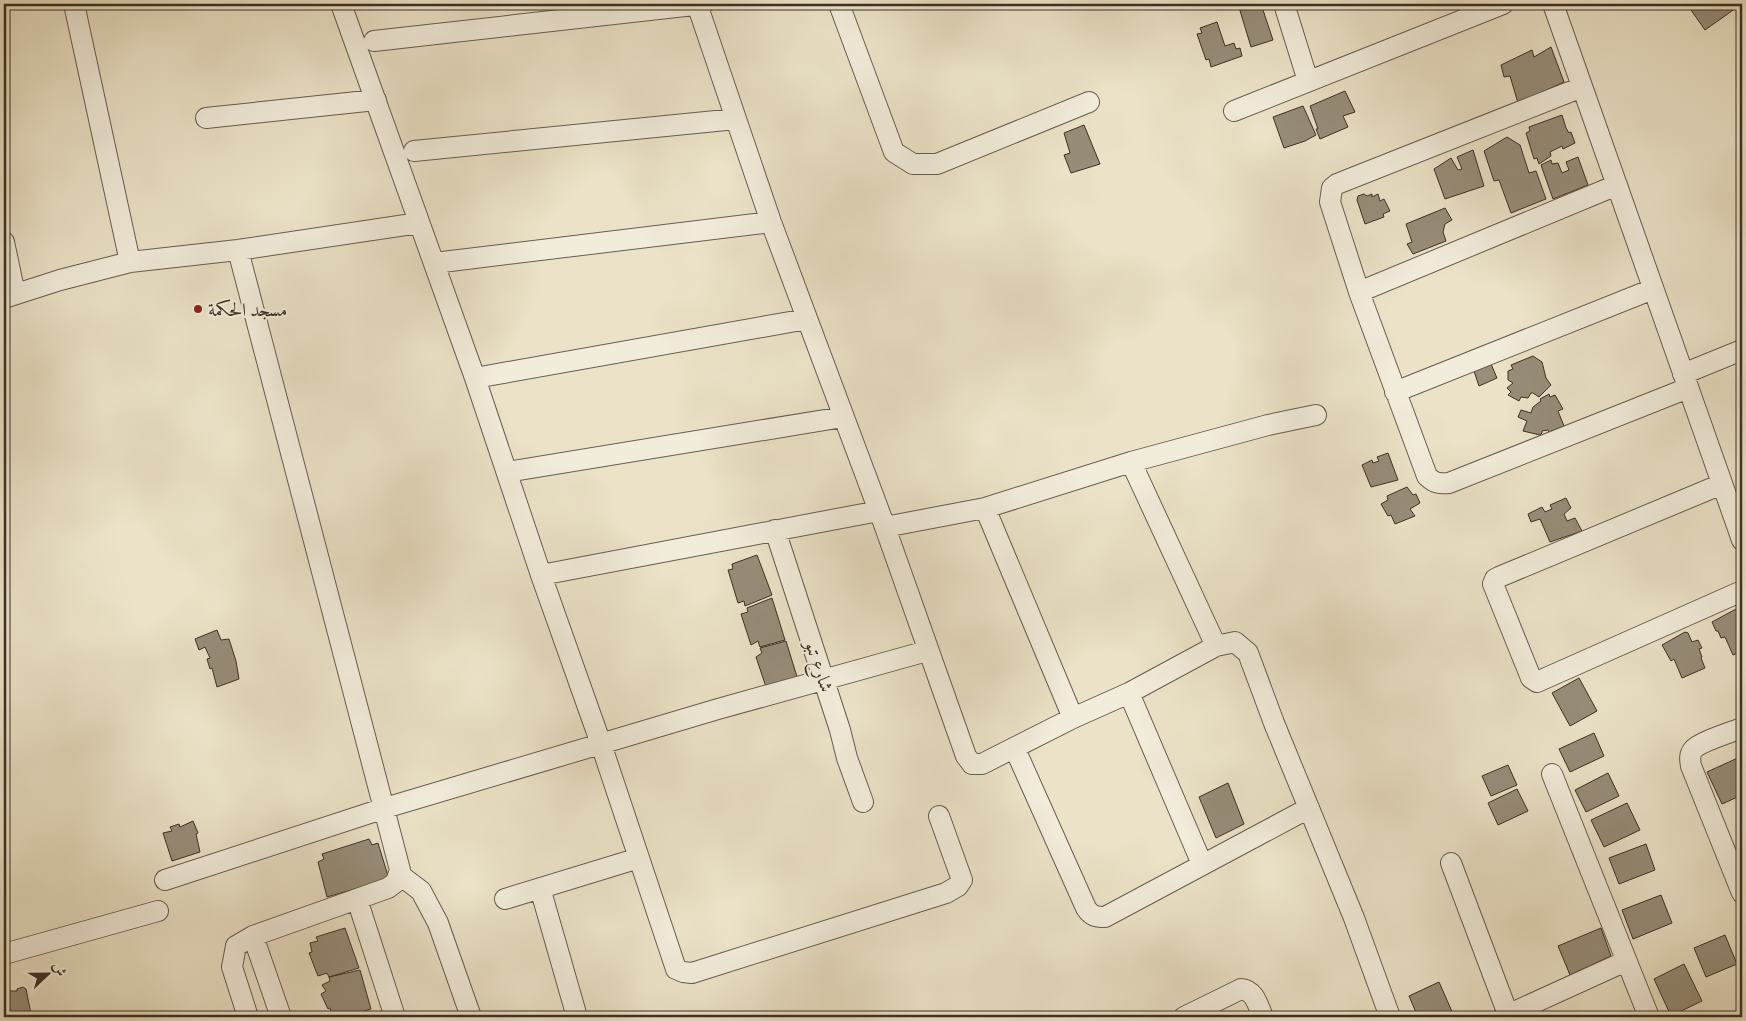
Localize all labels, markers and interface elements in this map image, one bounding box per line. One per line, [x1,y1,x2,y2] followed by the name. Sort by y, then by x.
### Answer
[208,299,287,321] place label: مسجد الحكمة
[192,303,204,315] marker: مسجد الحكمة
[796,636,838,696] street label: شارع تبو
[22,948,72,998] north arrow
[49,960,70,979] text: ش

